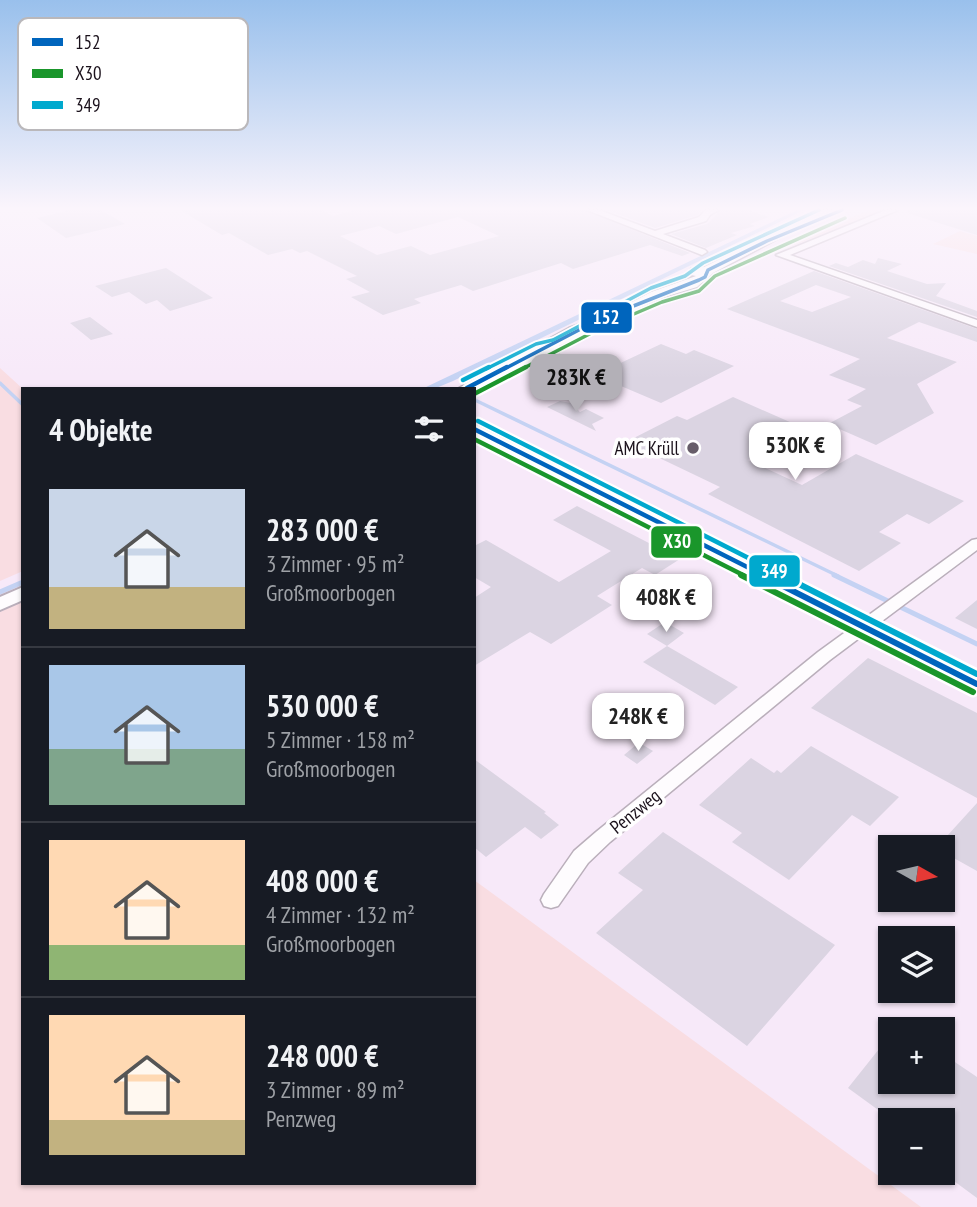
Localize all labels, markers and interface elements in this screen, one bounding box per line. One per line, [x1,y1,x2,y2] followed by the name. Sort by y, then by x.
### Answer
[18,18,248,130] legend
[75,30,101,54] text: 152
[75,61,102,85] text: X30
[75,93,101,117] text: 349
[580,301,633,334] line badge: 152
[592,305,620,329] text: 152
[519,354,633,414] pin: 283K €
[546,362,606,391] text: 283K €
[49,410,153,449] text: 4 Objekte
[410,410,448,448] icon: filters
[738,422,852,482] pin: 530K €
[765,430,825,459] text: 530K €
[615,436,680,460] place label: AMC Krüll
[685,440,701,456] marker: AMC Krüll
[266,510,379,549] text: 283 000 €
[105,517,189,601] icon: home
[650,525,703,559] line badge: X30
[663,529,691,553] text: X30
[266,549,404,578] text: 3 Zimmer · 95 m²
[748,554,801,588] line badge: 349
[760,559,788,583] text: 349
[609,574,723,634] pin: 408K €
[266,578,395,607] text: Großmoorbogen
[636,582,696,611] text: 408K €
[266,686,379,725] text: 530 000 €
[105,693,189,777] icon: home
[581,694,695,753] pin: 248K €
[608,701,668,730] text: 248K €
[266,725,415,754] text: 5 Zimmer · 158 m²
[266,754,395,783] text: Großmoorbogen
[605,783,665,839] street label: Penzweg
[878,835,956,912] north arrow
[878,835,955,1185] map controls
[266,861,379,900] text: 408 000 €
[105,868,189,952] icon: home
[266,900,415,929] text: 4 Zimmer · 132 m²
[878,926,955,1003] button: layers
[266,929,395,958] text: Großmoorbogen
[878,1017,955,1094] button: +
[266,1036,379,1075] text: 248 000 €
[105,1043,189,1127] icon: home
[266,1075,404,1104] text: 3 Zimmer · 89 m²
[266,1104,336,1133] text: Penzweg
[878,1108,955,1185] button: −

